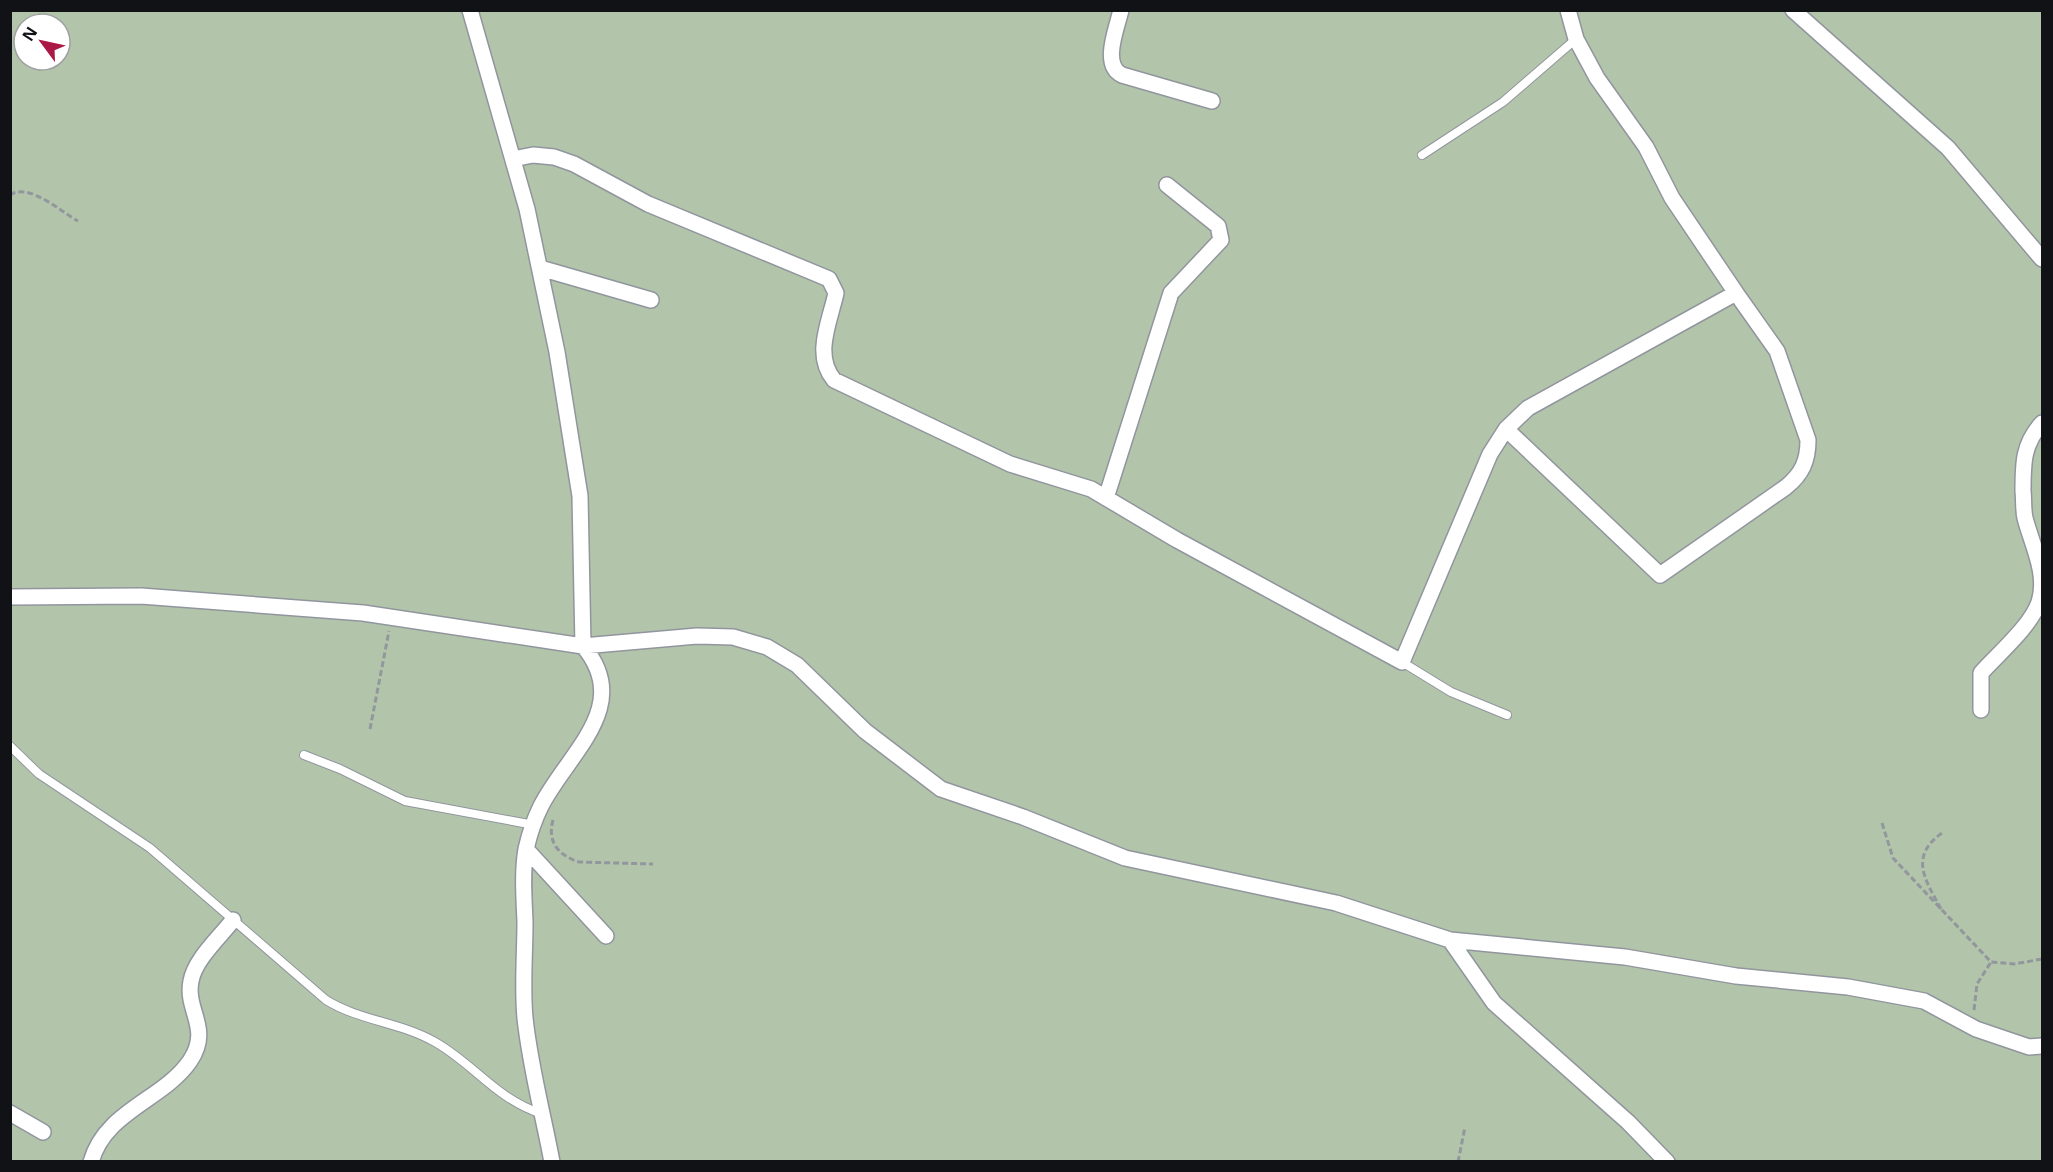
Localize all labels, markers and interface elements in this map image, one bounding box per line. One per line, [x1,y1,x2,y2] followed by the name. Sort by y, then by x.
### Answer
[12,12,72,72] north arrow
[17,22,42,45] text: N

